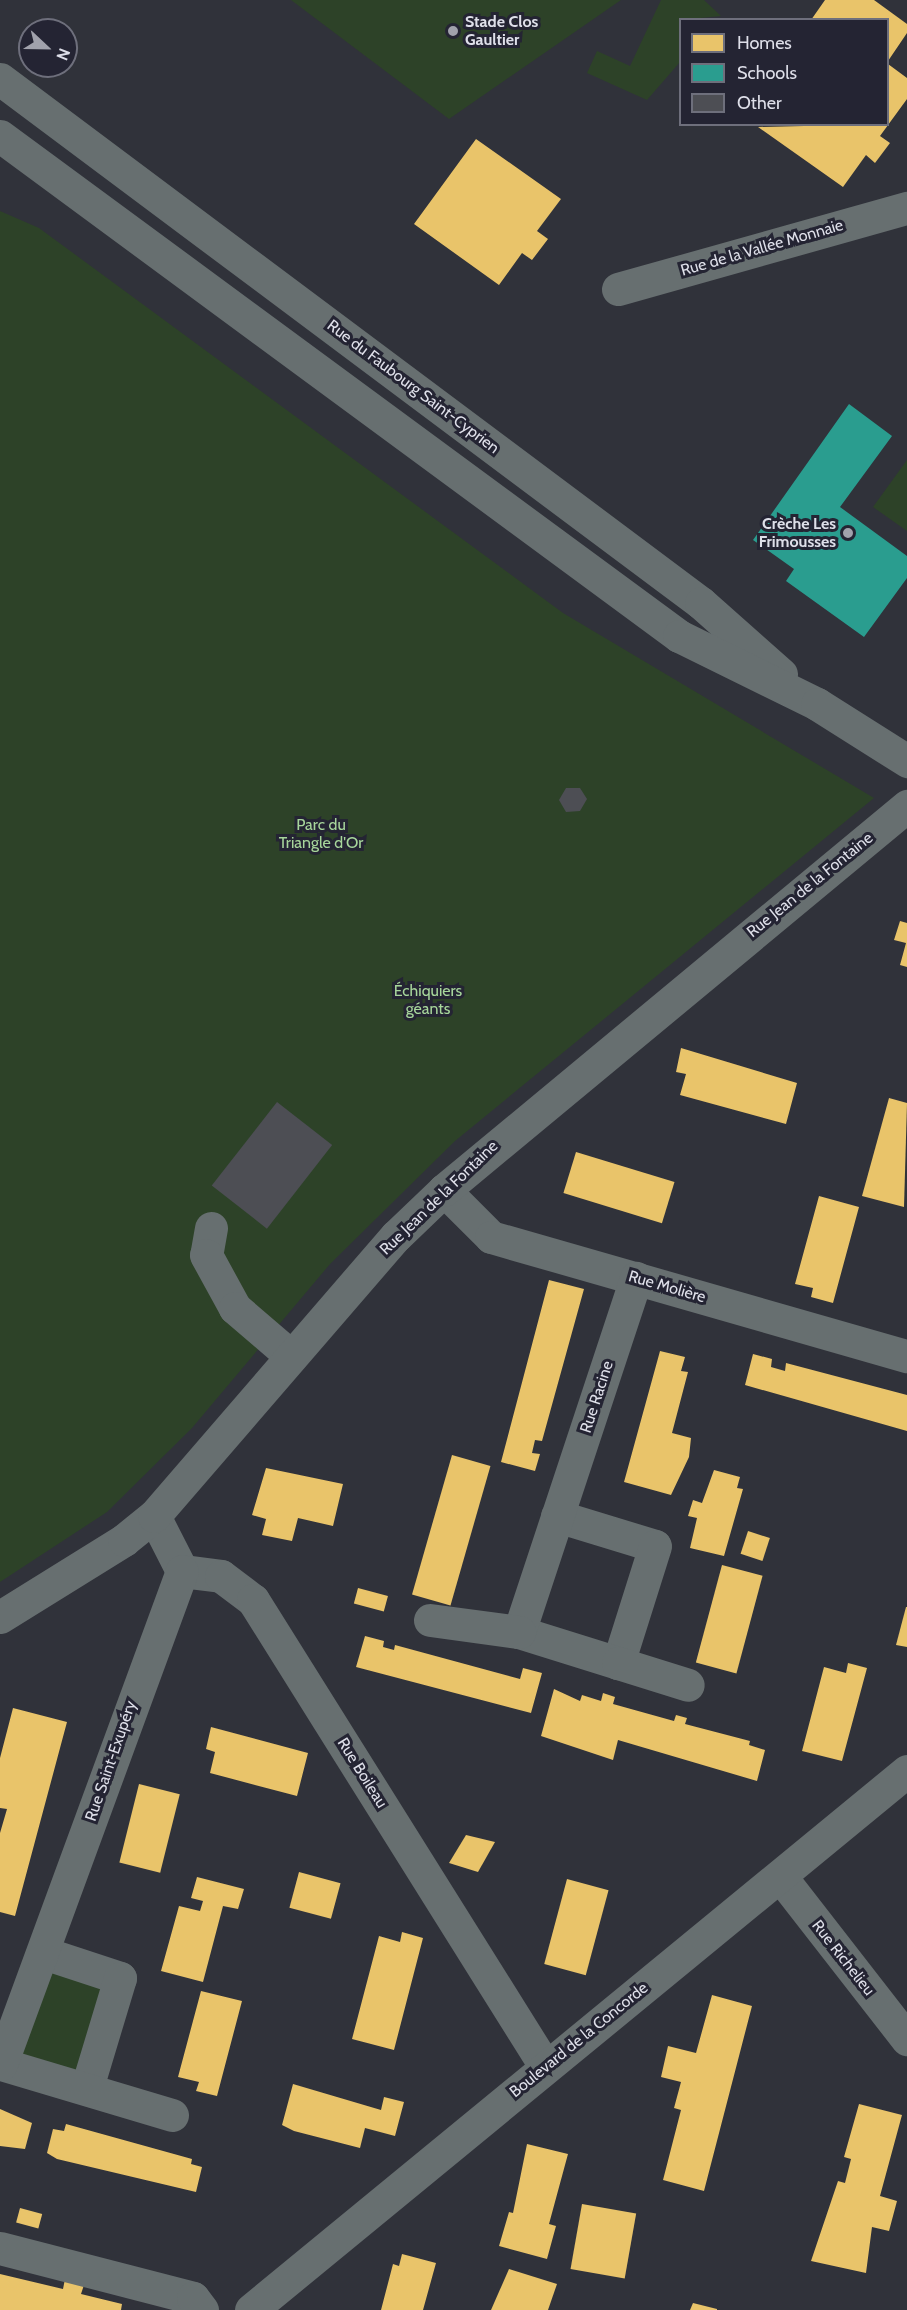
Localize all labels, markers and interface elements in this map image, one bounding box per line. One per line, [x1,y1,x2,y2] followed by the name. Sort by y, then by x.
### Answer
[465,12,538,50] place label: Stade Clos Gaultier
[18,18,78,78] north arrow
[679,18,889,126] legend
[446,24,460,38] marker: Stade Clos Gaultier
[737,32,792,54] text: Homes
[52,45,74,63] text: N
[737,62,797,84] text: Schools
[737,92,782,114] text: Other
[678,216,846,280] street label: Rue de la Vallée Monnaie
[323,316,503,458] street label: Rue du Faubourg Saint-Cyprien
[759,514,836,552] place label: Crèche Les Frimousses
[841,526,855,540] marker: Crèche Les Frimousses
[279,815,363,853] park label: Parc du Triangle d'Or
[743,828,877,942] street label: Rue Jean de la Fontaine
[394,981,462,1019] park label: Échiquiers géants
[376,1137,502,1259] street label: Rue Jean de la Fontaine
[626,1267,708,1307] street label: Rue Molière
[576,1359,618,1435] street label: Rue Racine
[81,1698,141,1824] street label: Rue Saint-Exupéry
[333,1734,391,1812] street label: Rue Boileau
[808,1916,878,2000] street label: Rue Richelieu
[506,1978,652,2102] street label: Boulevard de la Concorde

